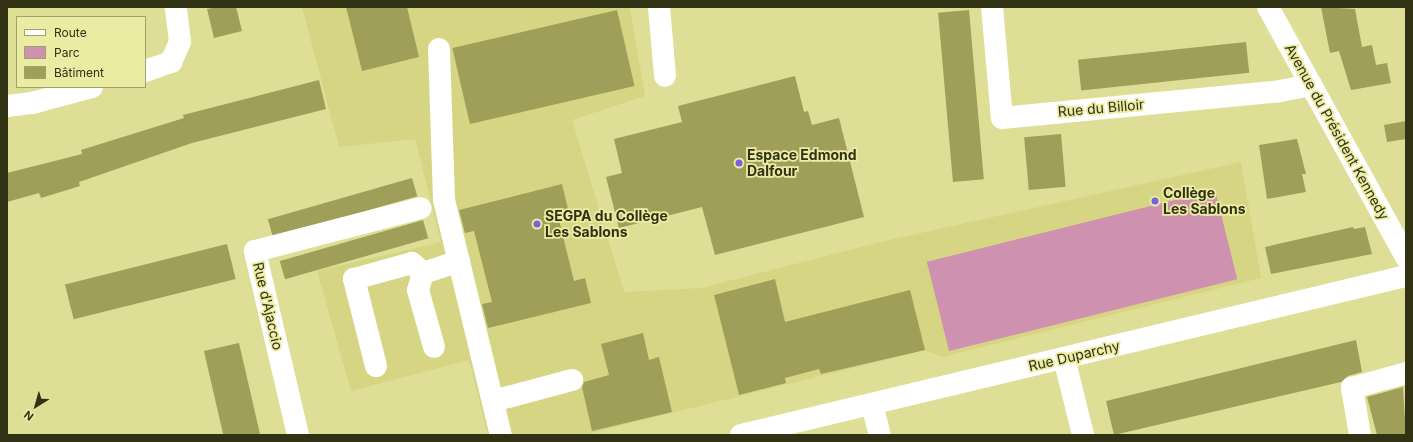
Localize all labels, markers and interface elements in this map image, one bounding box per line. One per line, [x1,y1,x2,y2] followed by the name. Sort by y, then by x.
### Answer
[16,16,146,88] legend
[54,25,87,40] text: Route
[1282,41,1392,223] street label: Avenue du Président Kennedy
[54,45,80,60] text: Parc
[54,65,104,80] text: Bâtiment
[1057,96,1145,120] street label: Rue du Billoir
[747,147,857,180] place label: Espace Edmond Dalfour
[734,158,744,168] marker: Espace Edmond Dalfour
[1163,185,1245,218] place label: Collège Les Sablons
[1150,196,1160,206] marker: Collège Les Sablons
[545,208,668,240] place label: SEGPA du Collège Les Sablons
[532,219,542,229] marker: SEGPA du Collège Les Sablons
[250,260,286,352] street label: Rue d'Ajaccio
[1027,337,1121,375] street label: Rue Duparchy
[16,386,56,426] north arrow
[21,407,36,424] text: N

